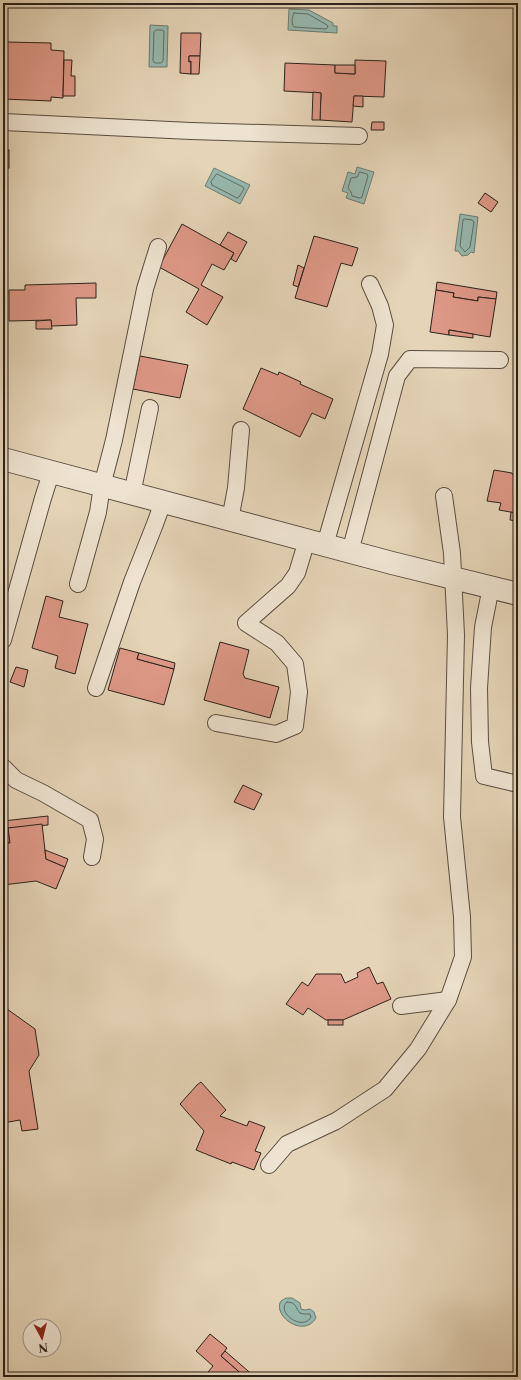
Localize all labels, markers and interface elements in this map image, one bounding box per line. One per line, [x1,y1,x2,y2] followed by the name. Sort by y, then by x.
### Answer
[22,1318,62,1358] north arrow
[37,1340,49,1356] text: N

